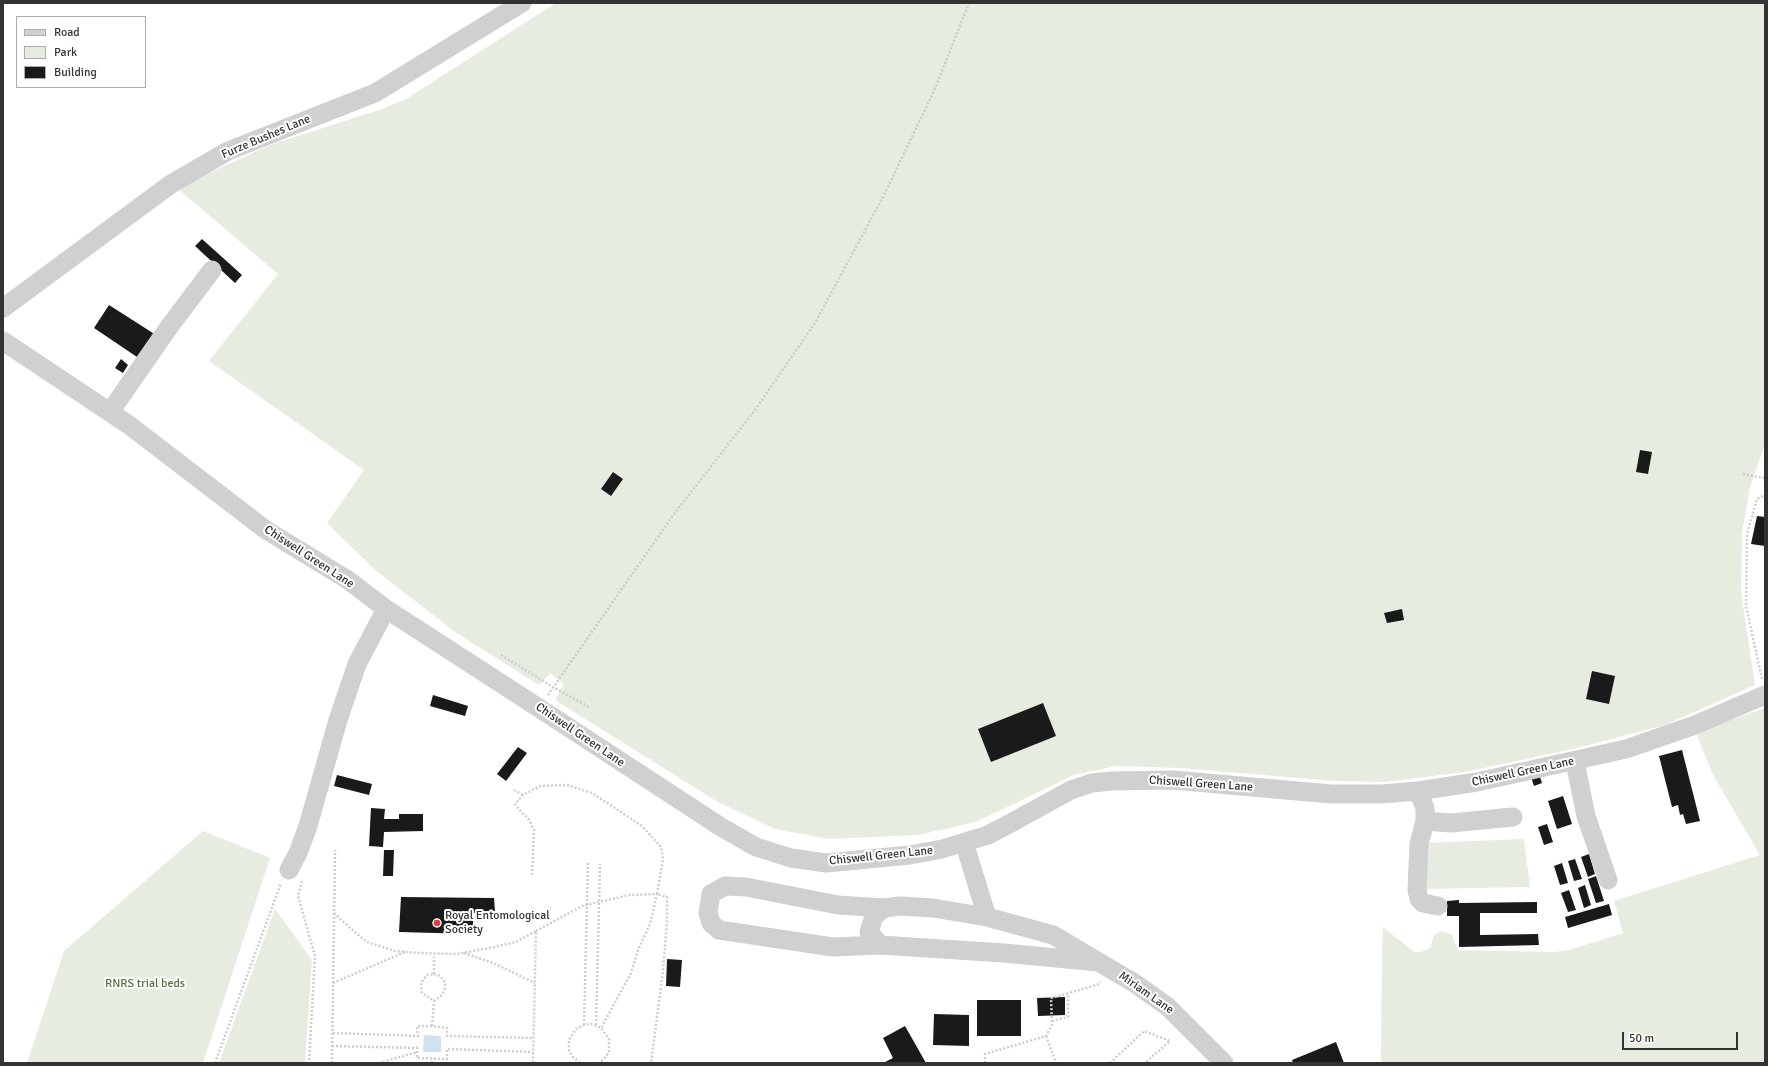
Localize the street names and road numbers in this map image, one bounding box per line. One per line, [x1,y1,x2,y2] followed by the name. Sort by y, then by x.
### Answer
[219,112,313,162] street label: Furze Bushes Lane
[261,523,357,591] street label: Chiswell Green Lane
[533,700,627,770] street label: Chiswell Green Lane
[1471,754,1575,790] street label: Chiswell Green Lane
[1149,773,1253,795] street label: Chiswell Green Lane
[828,843,934,869] street label: Chiswell Green Lane
[1116,969,1176,1017] street label: Miriam Lane

